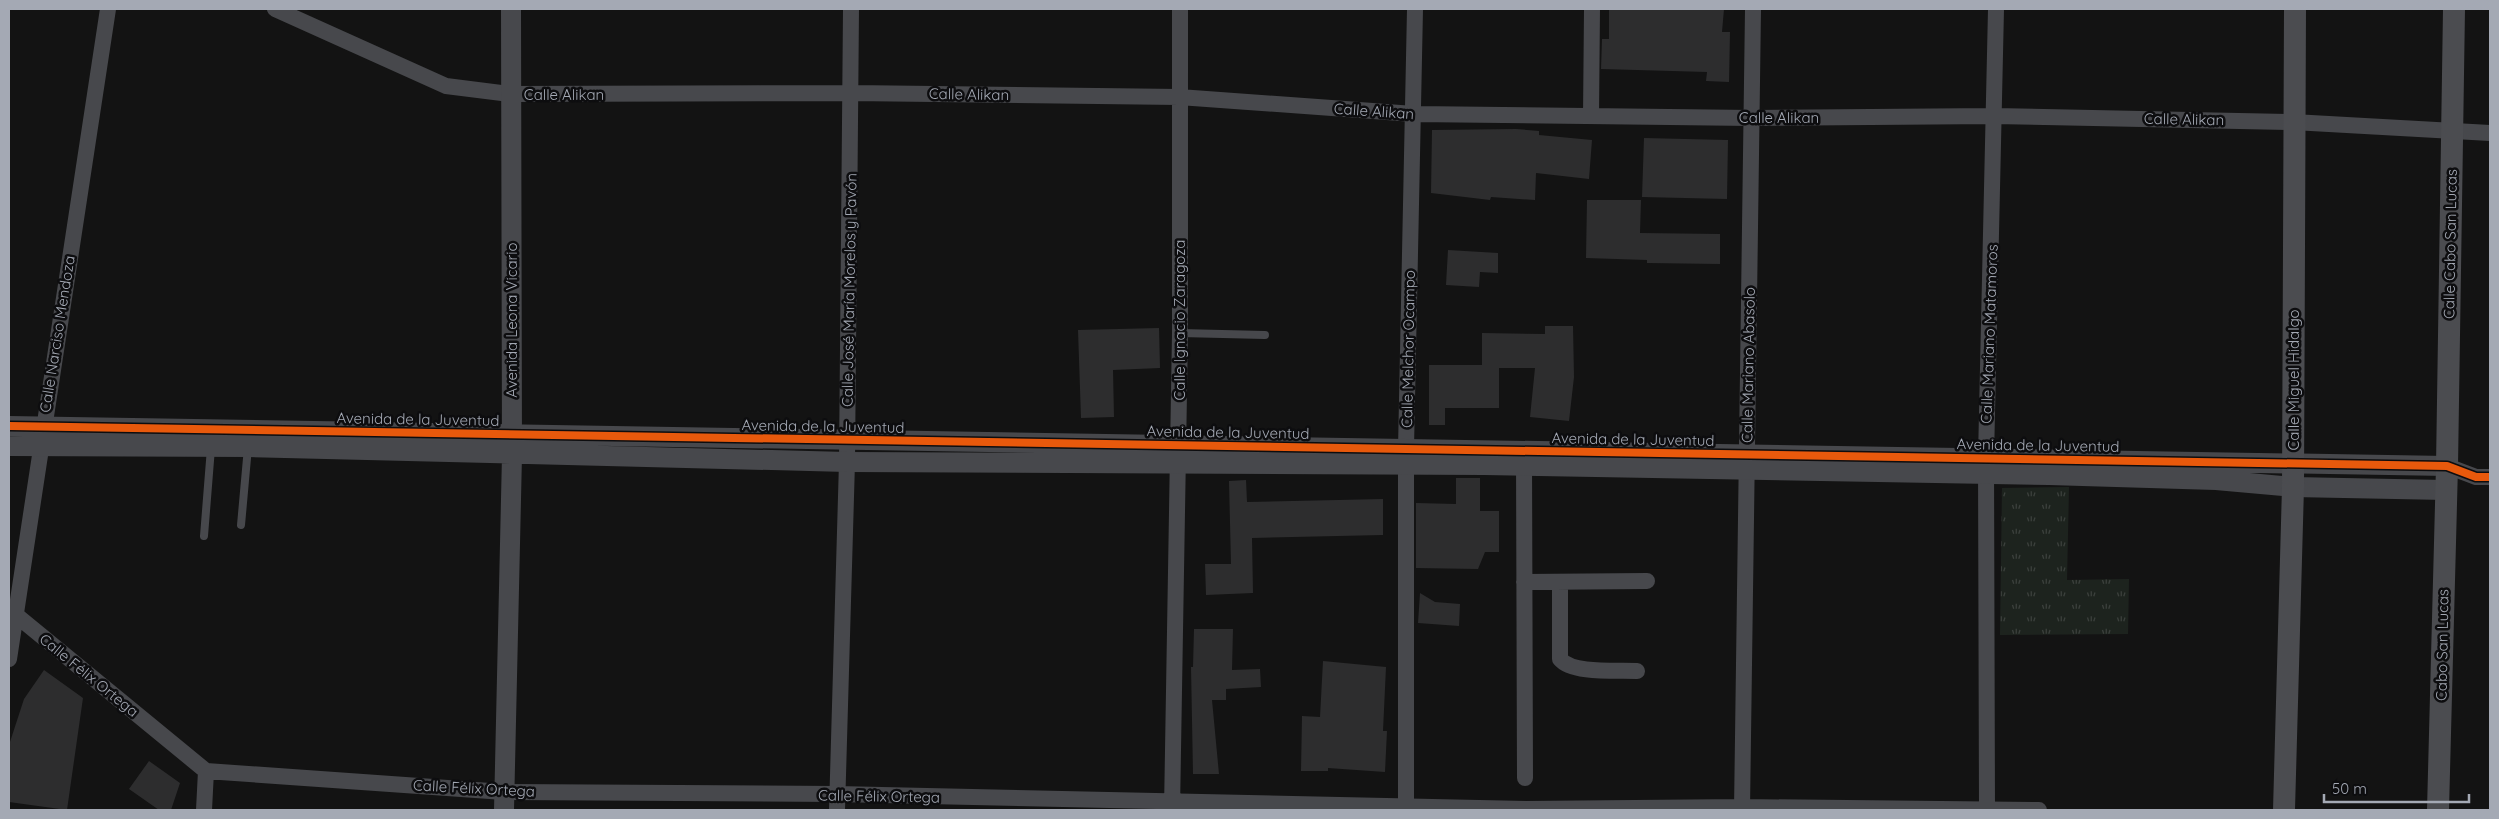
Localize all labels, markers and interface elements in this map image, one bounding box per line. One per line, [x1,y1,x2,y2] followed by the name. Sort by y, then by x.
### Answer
[929,84,1009,104] street label: Calle Alikan
[524,85,604,104] street label: Calle Alikan
[1333,99,1415,123] street label: Calle Alikan
[1739,108,1819,127] street label: Calle Alikan
[2144,109,2224,129] street label: Calle Alikan
[2439,169,2461,319] street label: Calle Cabo San Lucas
[837,173,861,407] street label: Calle José María Morelos y Pavón
[1170,240,1189,400] street label: Calle Ignacio Zaragoza
[502,242,521,398] street label: Avenida Leona Vicario
[1976,244,2002,424] street label: Calle Mariano Matamoros
[35,254,79,414] street label: Calle Narciso Mendoza
[1397,270,1419,428] street label: Calle Melchor Ocampo
[1737,287,1759,443] street label: Calle Mariano Abasolo
[2284,309,2303,451] street label: Calle Miguel Hidalgo
[336,408,500,430] street label: Avenida de la Juventud
[741,415,905,437] street label: Avenida de la Juventud
[1146,421,1310,443] street label: Avenida de la Juventud
[1551,428,1715,450] street label: Avenida de la Juventud
[1956,434,2120,456] street label: Avenida de la Juventud
[2432,589,2452,701] street label: Cabo San Lucas
[36,629,142,721] street label: Calle Félix Ortega
[2324,772,2469,804] scale bar
[413,775,535,801] street label: Calle Félix Ortega
[2332,779,2367,798] text: 50 m
[818,785,940,807] street label: Calle Félix Ortega

